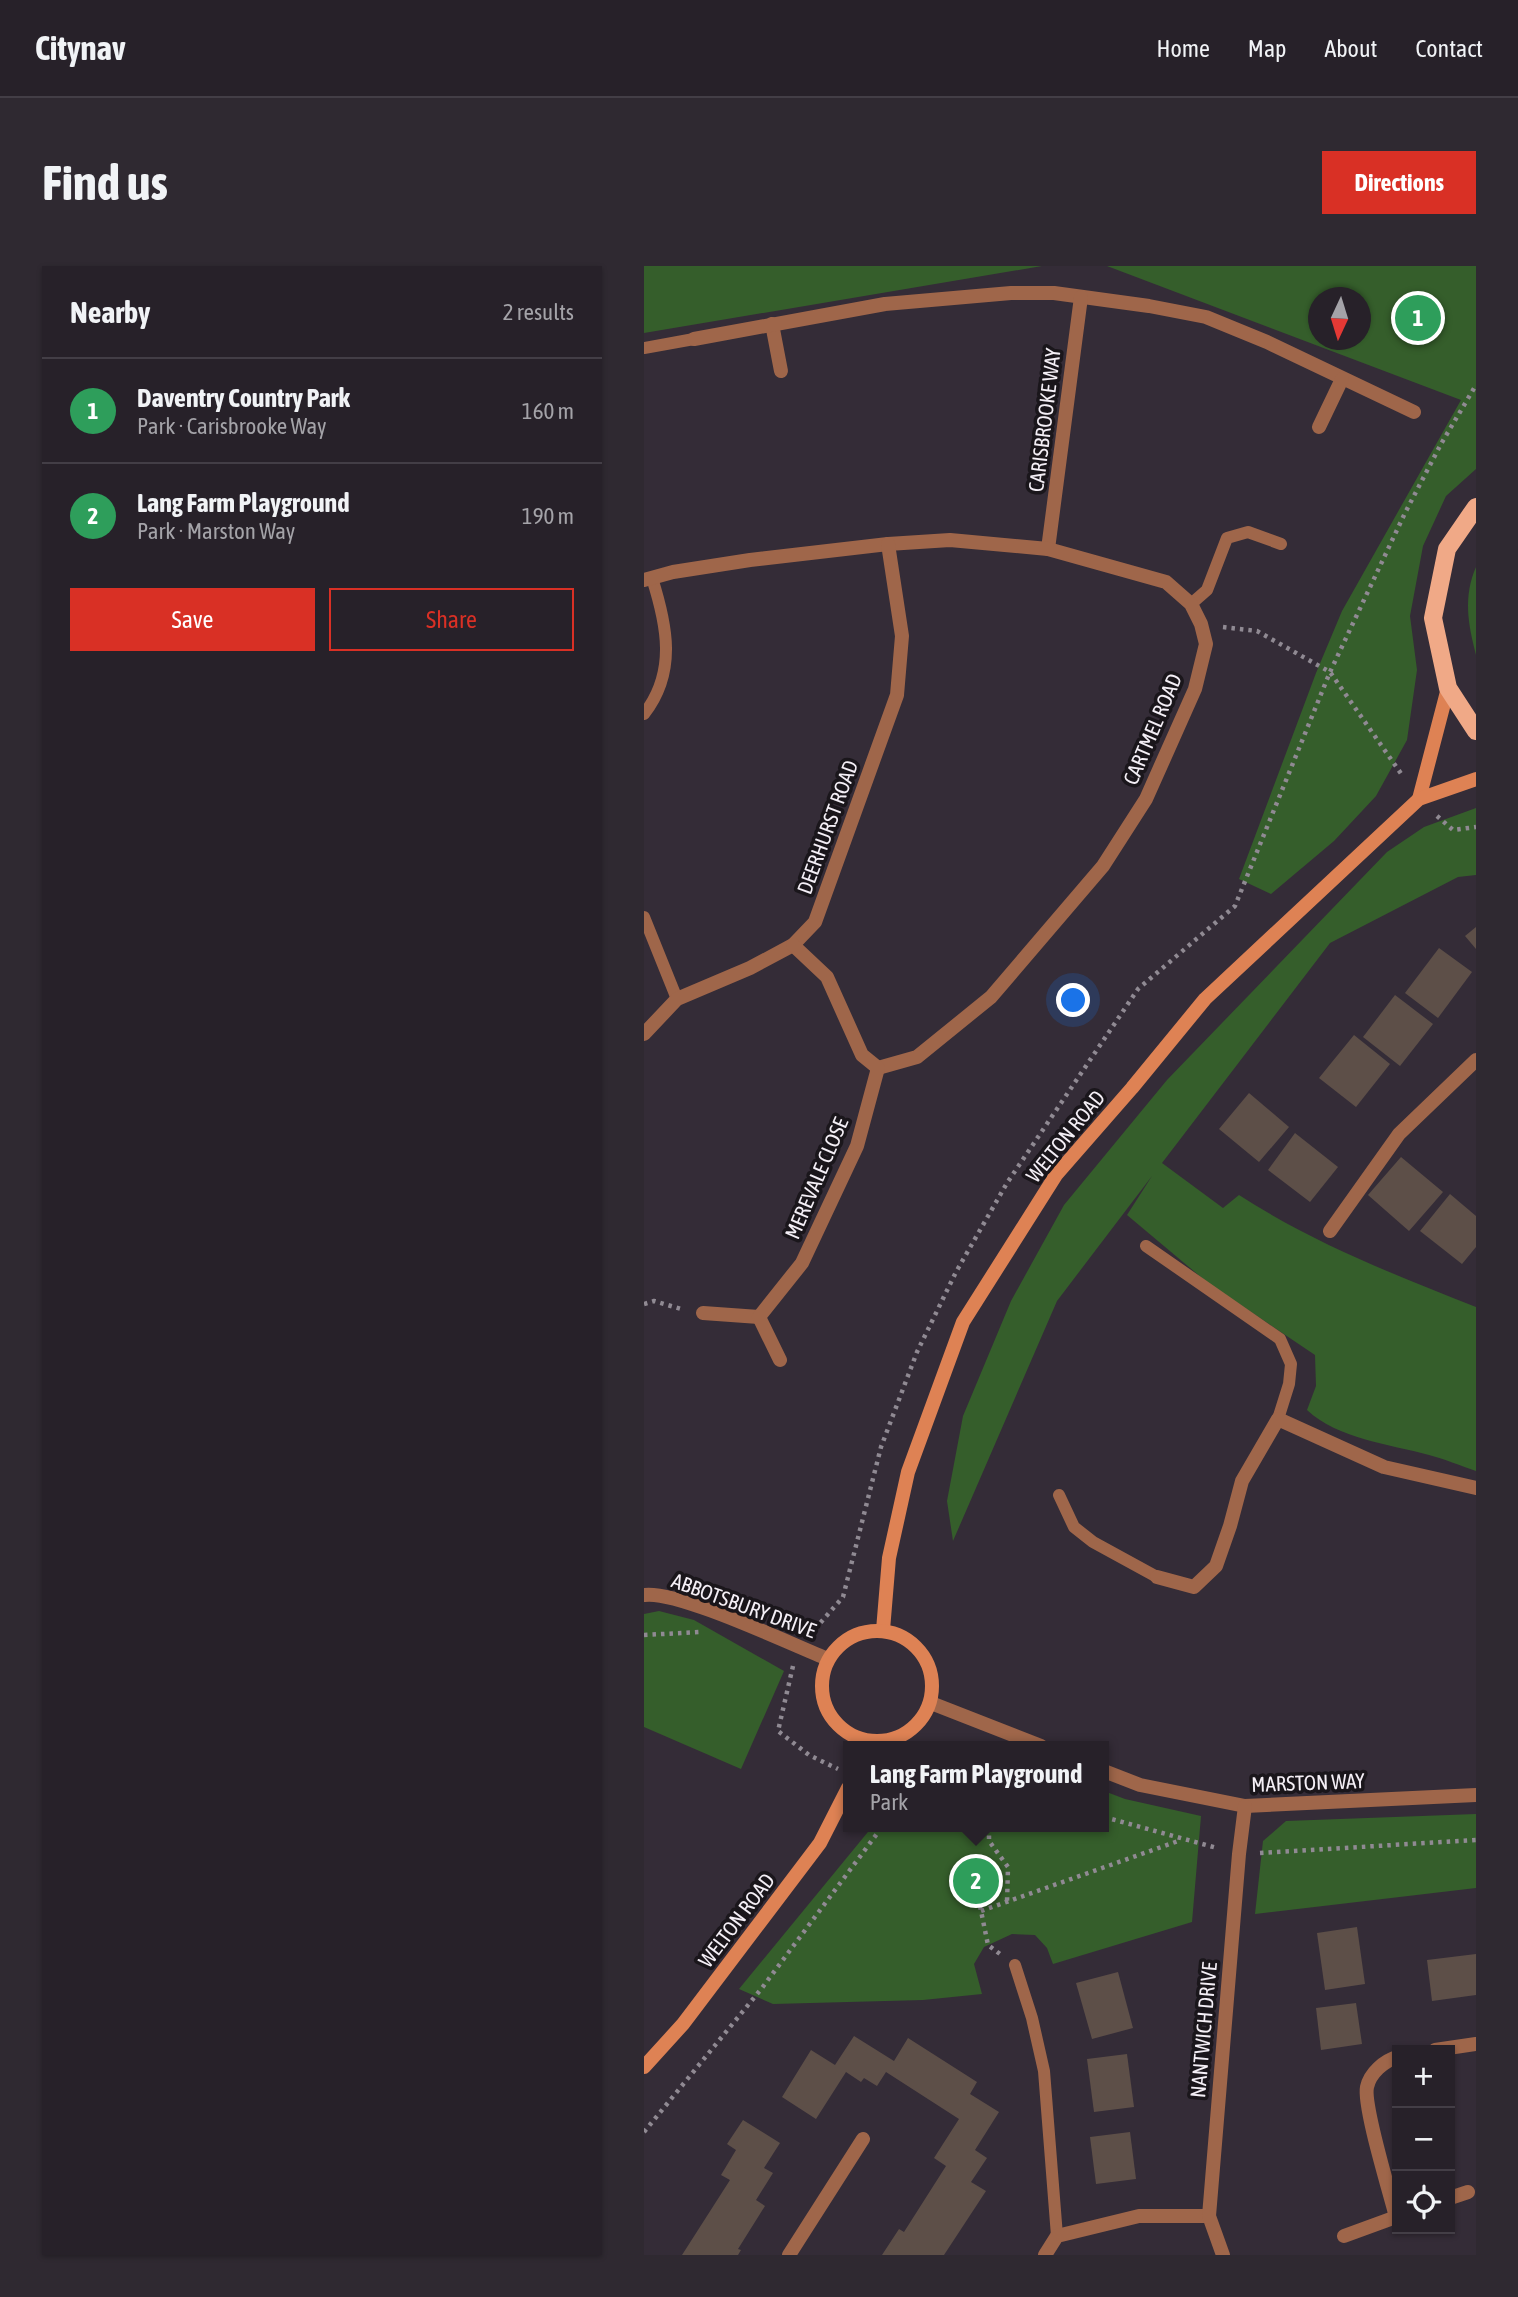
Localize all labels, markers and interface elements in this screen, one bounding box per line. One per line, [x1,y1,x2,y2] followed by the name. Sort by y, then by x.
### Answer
[35,29,126,67] text: Citynav
[1156,35,1210,62] text: Home
[1248,35,1286,62] text: Map
[1324,35,1377,62] text: About
[1415,35,1483,62] text: Contact
[1322,151,1476,214] button: Directions
[42,154,168,210] text: Find us
[1308,287,1371,350] north arrow
[1395,292,1441,344] pin: 1
[70,295,150,329] text: Nearby
[503,299,574,325] text: 2 results
[1023,346,1065,493] street label: CARISBROOKE WAY
[137,383,350,413] text: Daventry Country Park
[88,398,98,424] text: 1
[522,398,574,424] text: 160 m
[137,413,327,439] text: Park · Carisbrooke Way
[137,488,350,518] text: Lang Farm Playground
[88,503,98,529] text: 2
[522,503,574,529] text: 190 m
[137,518,295,544] text: Park · Marston Way
[70,588,315,651] button: Save
[329,588,574,651] button: Share
[1118,670,1186,788] street label: CARTMEL ROAD
[792,757,862,897] street label: DEERHURST ROAD
[1056,983,1090,1017] your location
[1021,1085,1109,1187] street label: WELTON ROAD
[780,1114,852,1242] street label: MEREVALE CLOSE
[669,1568,819,1642] street label: ABBOTSBURY DRIVE
[843,1741,1109,1832] popup
[870,1759,1082,1789] text: Lang Farm Playground
[1251,1768,1366,1796] street label: MARSTON WAY
[870,1789,908,1815] text: Park
[953,1855,999,1907] pin: 2
[693,1868,779,1972] street label: WELTON ROAD
[1185,1961,1221,2099] street label: NANTWICH DRIVE
[1392,2045,1455,2234] map controls
[1392,2045,1455,2108] button: +
[1392,2108,1455,2171] button: −
[1392,2171,1455,2234] button: locate

